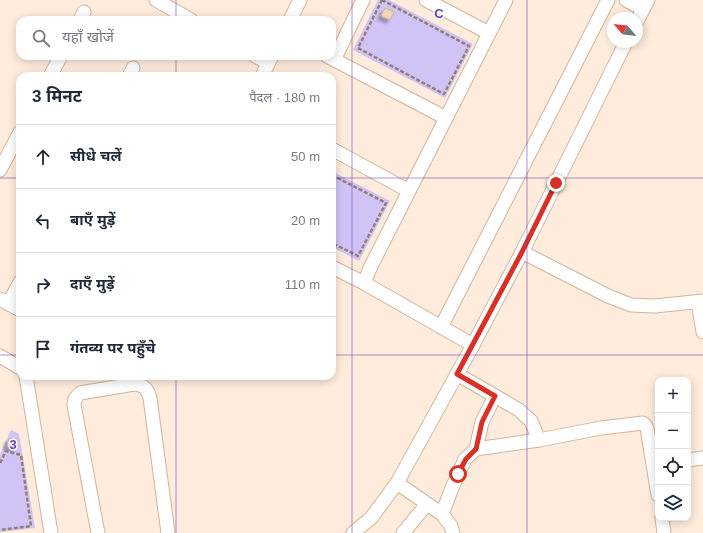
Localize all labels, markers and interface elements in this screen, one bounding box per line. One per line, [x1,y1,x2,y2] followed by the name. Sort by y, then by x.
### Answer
[434,6,444,21] text: C
[607,12,643,48] north arrow
[16,16,336,60] search box
[30,27,52,49] icon: search
[62,28,114,45] text: यहाँ खोजें
[32,87,82,106] text: 3 मिनट
[249,90,320,105] text: पैदल · 180 m
[32,146,54,168] icon: ahead
[70,147,121,164] text: सीधे चलें
[291,149,320,164] text: 50 m
[547,174,565,192] route end
[32,210,54,232] icon: left
[70,211,115,228] text: बाएँ मुड़ें
[291,213,320,228] text: 20 m
[32,274,54,296] icon: right
[70,275,114,292] text: दाएँ मुड़ें
[285,277,320,292] text: 110 m
[32,338,54,360] icon: arrive
[70,339,155,356] text: गंतव्य पर पहुँचे
[655,377,691,521] map controls
[655,377,691,413] button: +
[655,413,691,449] button: −
[9,437,17,452] text: 3
[655,449,691,485] button: locate
[449,465,467,483] route start
[655,485,691,521] button: layers

